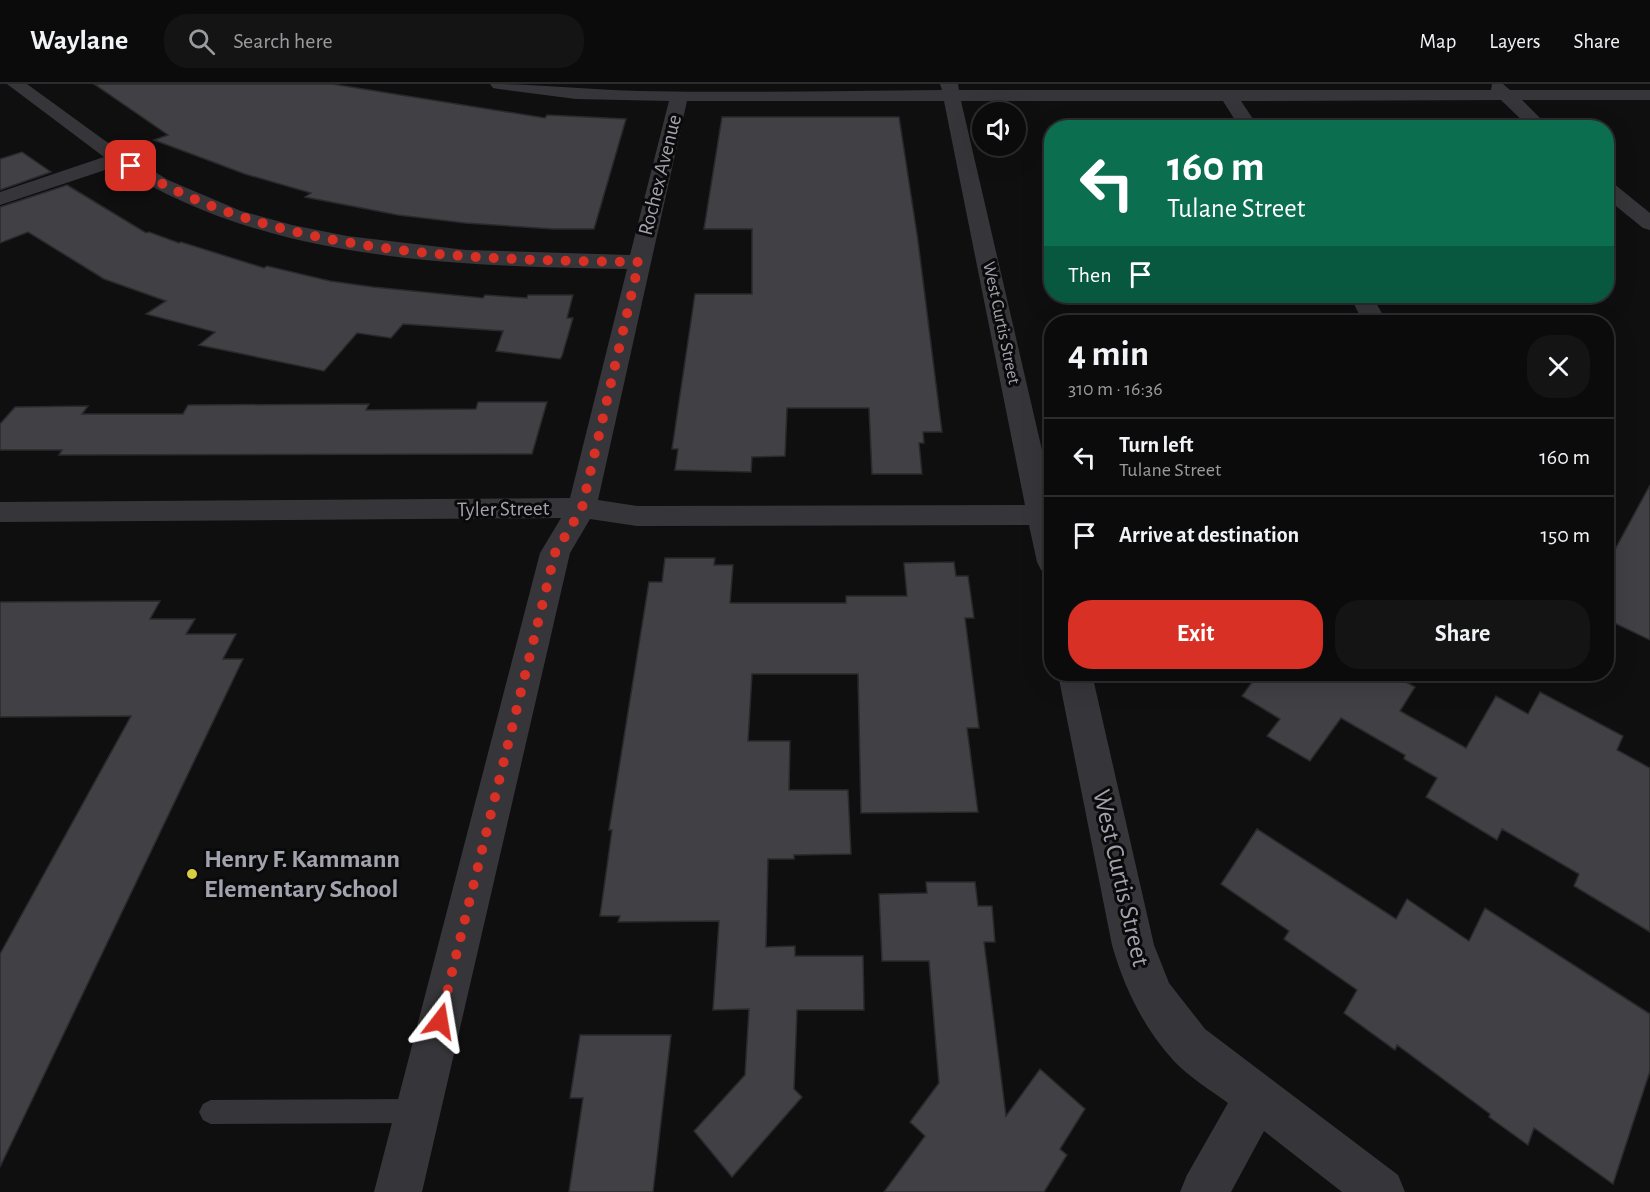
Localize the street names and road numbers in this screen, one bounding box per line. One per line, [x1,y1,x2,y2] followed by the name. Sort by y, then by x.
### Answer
[635,112,685,238] street label: Rochex Avenue
[979,260,1023,386] street label: West Curtis Street
[457,498,550,520] street label: Tyler Street
[1088,787,1154,969] street label: West Curtis Street

